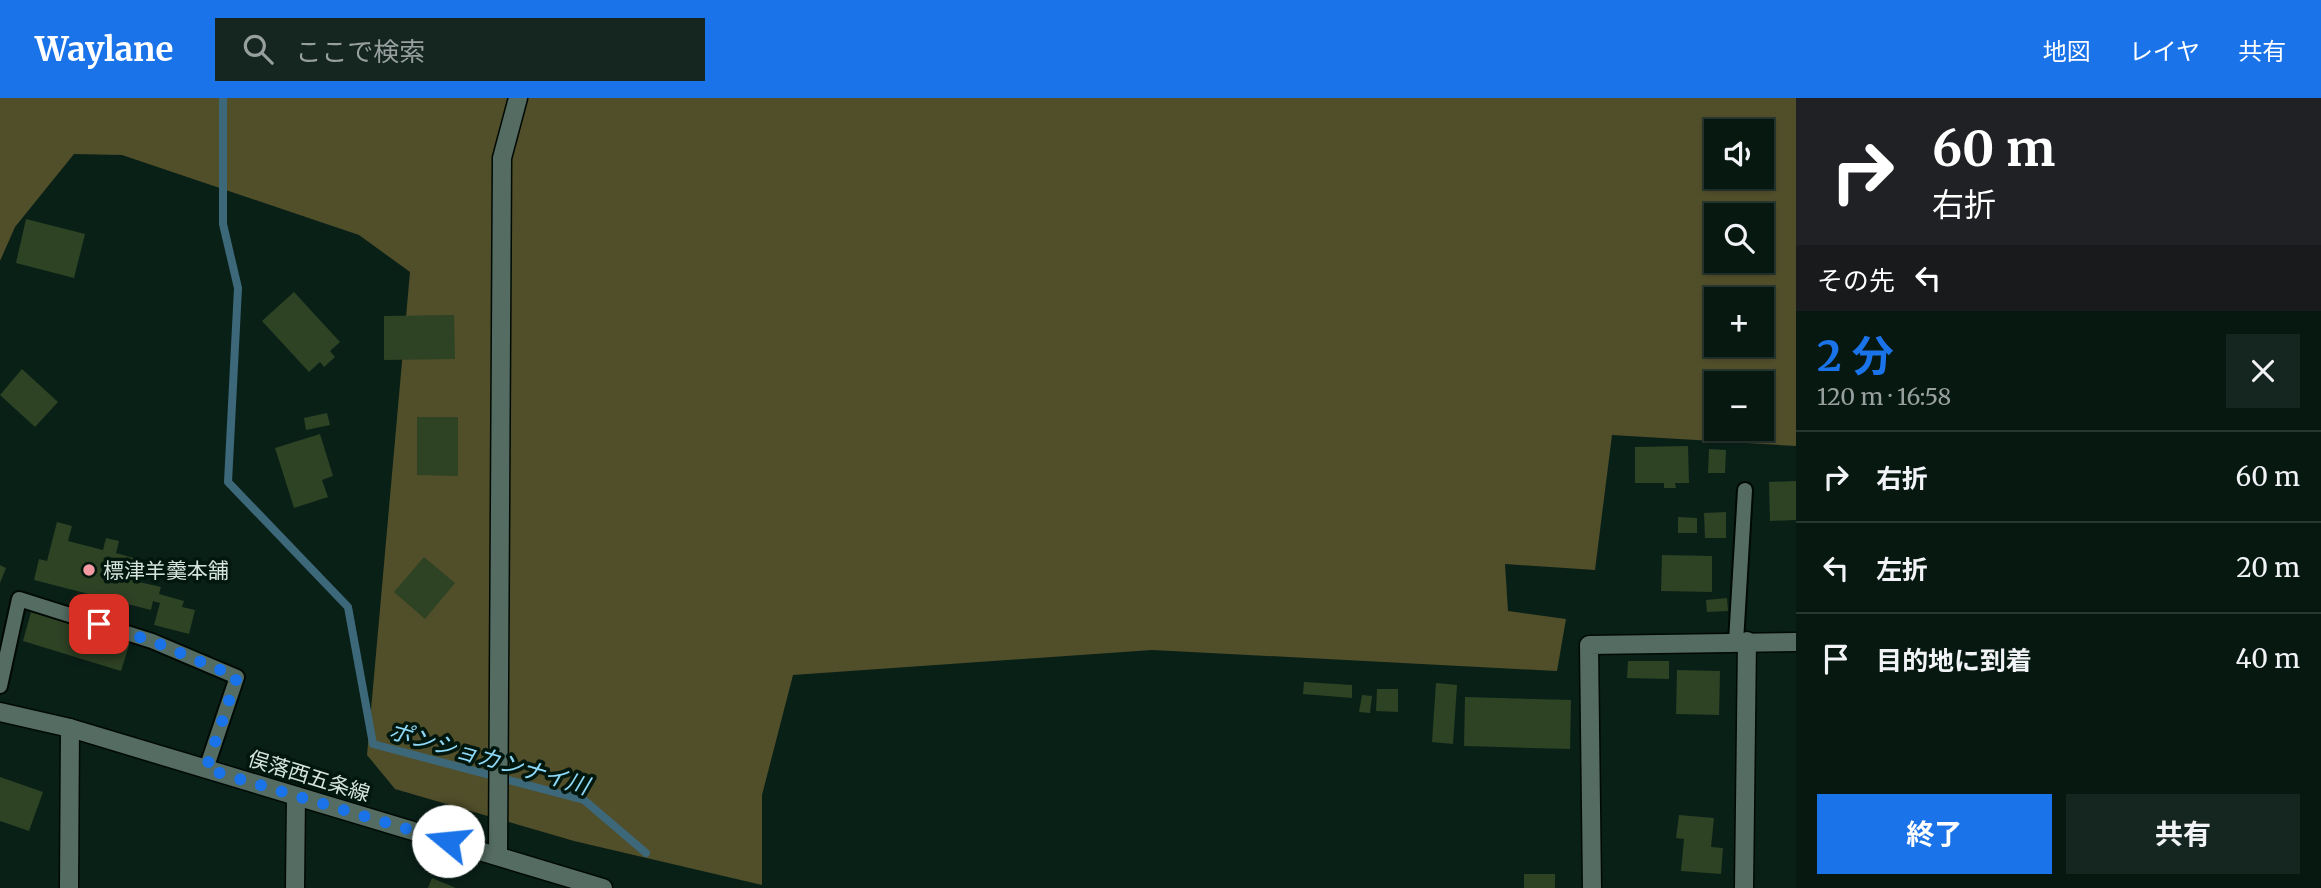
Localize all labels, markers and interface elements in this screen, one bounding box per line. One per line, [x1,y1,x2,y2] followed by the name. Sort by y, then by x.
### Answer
[215,18,705,81] search box
[35,29,173,70] text: Waylane
[239,30,277,68] icon: search
[295,35,425,68] text: ここで検索
[2043,36,2091,67] text: 地図
[2129,36,2200,67] text: レイヤ
[2238,36,2286,67] text: 共有
[1932,118,2055,179] text: 60 m
[1704,119,1774,441] map controls
[1704,119,1774,189] button: sound
[1817,126,1908,217] icon: right
[1932,185,1996,225] text: 右折
[1704,203,1774,273] button: search
[1909,259,1947,297] icon: left
[1817,264,1895,297] text: その先
[1704,287,1774,357] button: +
[1817,330,1894,382] text: 2 分
[2226,334,2300,408] button: close
[1704,371,1774,441] button: −
[1817,382,1951,411] text: 120 m · 16:58
[1817,458,1855,496] icon: right
[2236,460,2300,493] text: 60 m
[1876,462,1928,495] text: 右折
[1817,549,1855,587] icon: left
[2236,551,2300,584] text: 20 m
[1876,553,1928,586] text: 左折
[103,557,229,584] place label: 標津羊羹本舗
[81,562,97,578] marker: 標津羊羹本舗
[69,594,129,654] pin
[80,605,118,643] icon: arrive
[1817,640,1855,678] icon: arrive
[2236,642,2300,675] text: 40 m
[1876,644,2032,677] text: 目的地に到着
[386,716,595,801] water label: ポンショカンナイ川
[245,745,373,807] street label: 俣落西五条線
[1817,794,2052,874] button: 終了
[2066,794,2300,874] button: 共有
[411,804,485,878] position arrow

